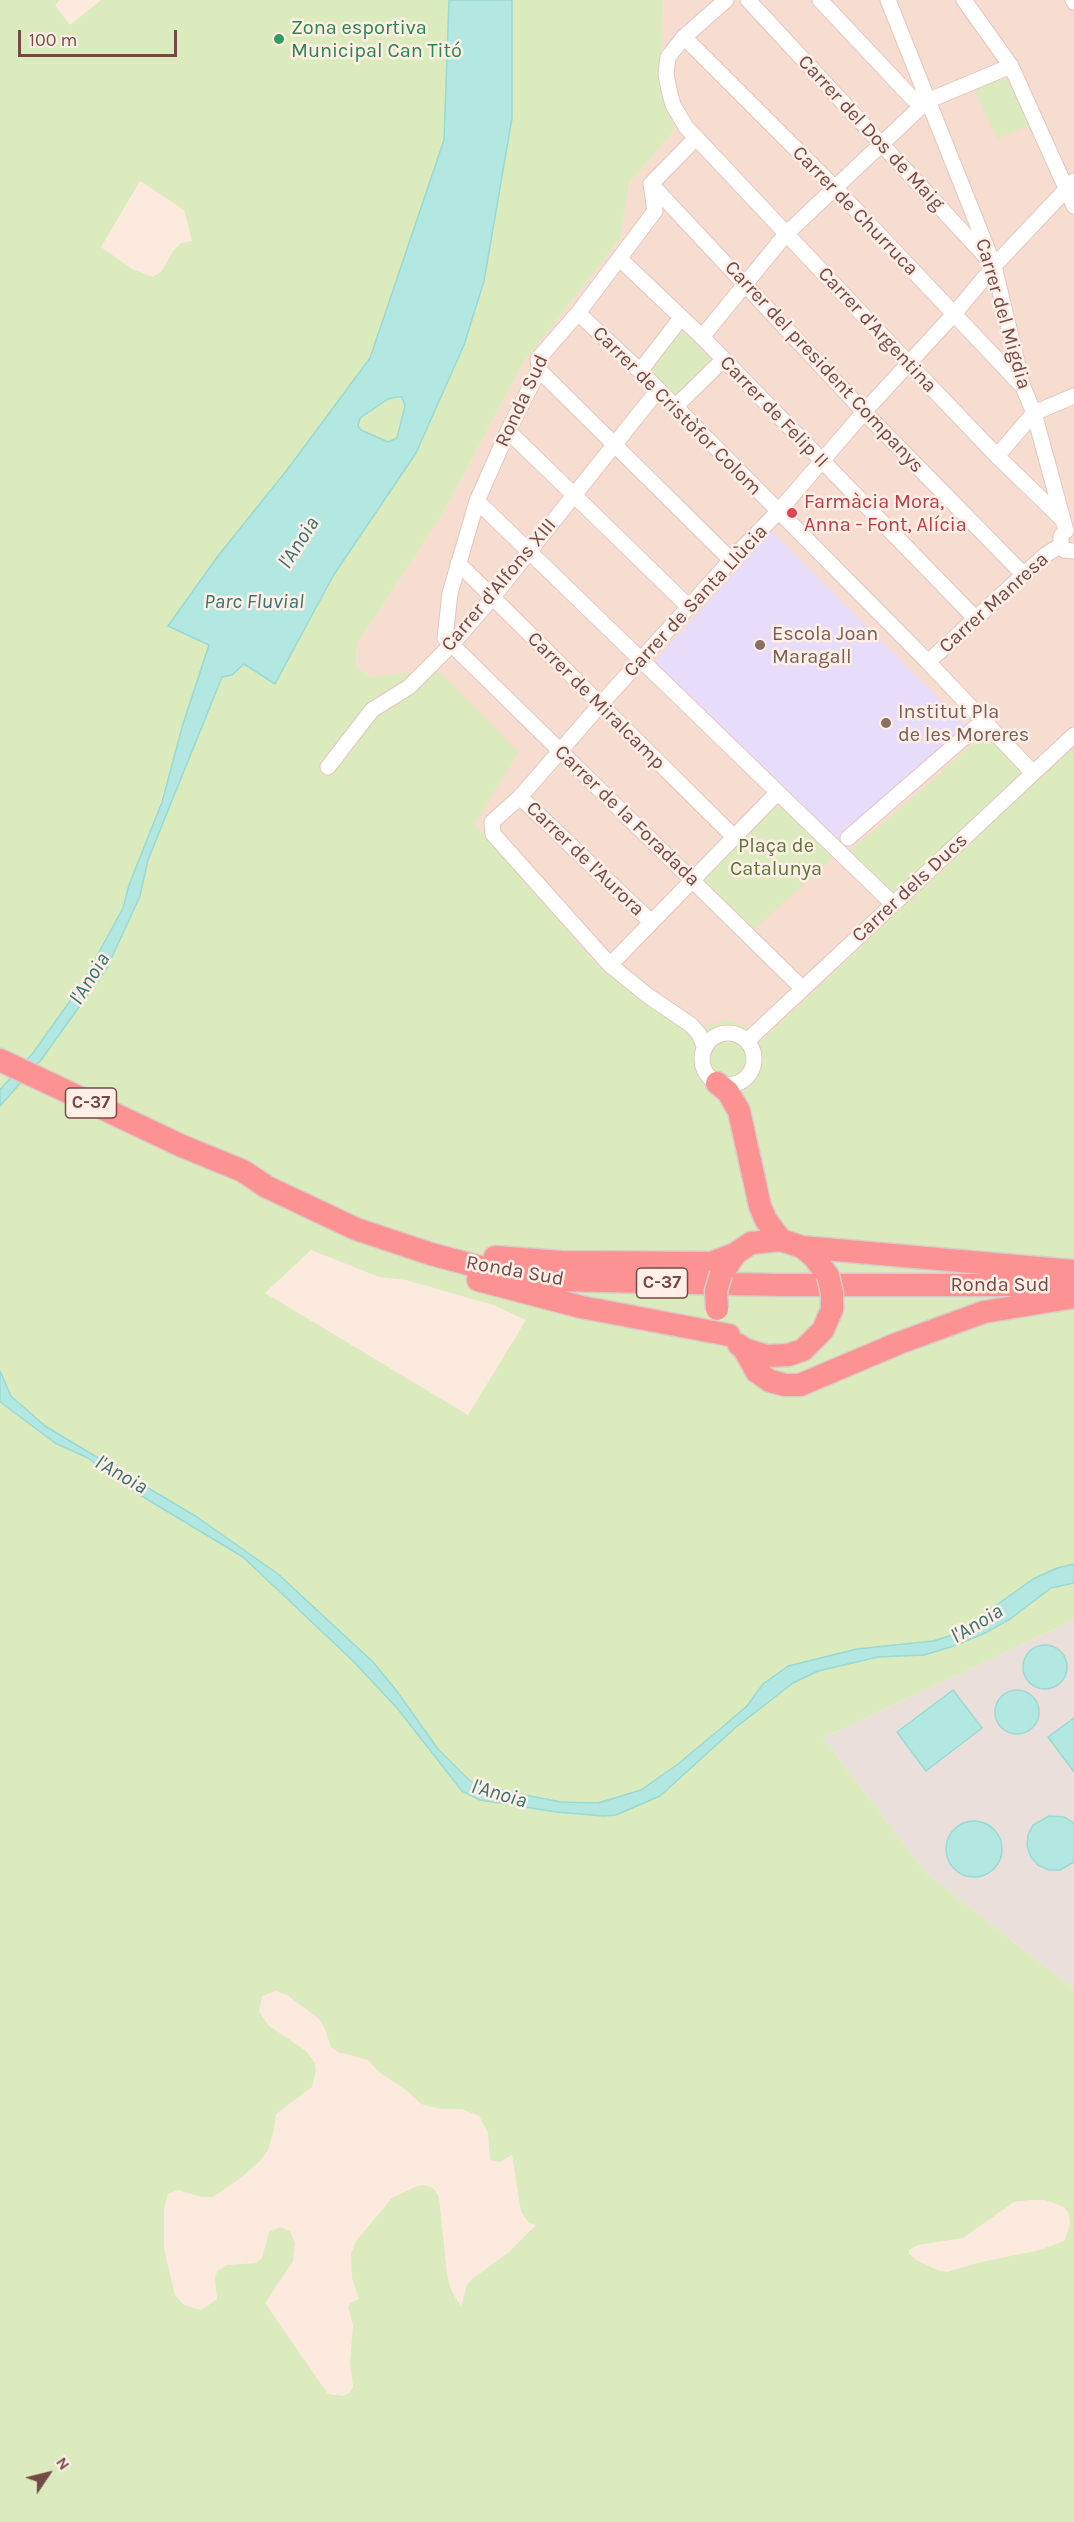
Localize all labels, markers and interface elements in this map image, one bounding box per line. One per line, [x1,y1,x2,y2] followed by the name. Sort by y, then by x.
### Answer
[291,16,462,63] place label: Zona esportiva Municipal Can Titó
[21,18,180,56] scale bar
[29,29,77,51] text: 100 m
[272,32,286,46] marker: Zona esportiva Municipal Can Titó
[793,50,949,216] street label: Carrer del Dos de Maig
[787,141,923,281] street label: Carrer de Churruca
[970,236,1036,392] street label: Carrer del Migdia
[719,256,929,478] street label: Carrer del president Companys
[813,262,941,398] street label: Carrer d'Argentina
[587,321,767,501] street label: Carrer de Cristòfor Colom
[490,351,554,451] street label: Ronda Sud
[715,351,833,473] street label: Carrer de Felip II
[804,490,967,537] place label: Farmàcia Mora, Anna - Font, Alícia
[785,506,799,520] marker: Farmàcia Mora, Anna - Font, Alícia
[273,512,325,574] water label: l'Anoia
[436,514,562,656] street label: Carrer d'Alfons XIII
[619,520,773,682] street label: Carrer de Santa Llùcia
[934,548,1054,658] street label: Carrer Manresa
[204,589,304,615] water label: Parc Fluvial
[772,622,878,669] place label: Escola Joan Maragall
[522,627,670,775] street label: Carrer de Miralcamp
[753,638,767,652] marker: Escola Joan Maragall
[898,700,1029,747] place label: Institut Pla de les Moreres
[879,716,893,730] marker: Institut Pla de les Moreres
[549,740,705,892] street label: Carrer de la Foradada
[521,796,649,922] street label: Carrer de l'Aurora
[847,828,973,948] street label: Carrer dels Ducs
[730,834,822,881] park label: Plaça de Catalunya
[64,948,116,1010] water label: l'Anoia
[66,1088,116,1118] road number: C-37
[464,1251,566,1291] street label: Ronda Sud
[636,1268,688,1298] road number: C-37
[951,1273,1049,1297] street label: Ronda Sud
[90,1450,152,1500] water label: l'Anoia
[946,1599,1008,1649] water label: l'Anoia
[468,1774,530,1814] water label: l'Anoia
[18,2444,78,2504] north arrow
[52,2453,74,2474] text: N

